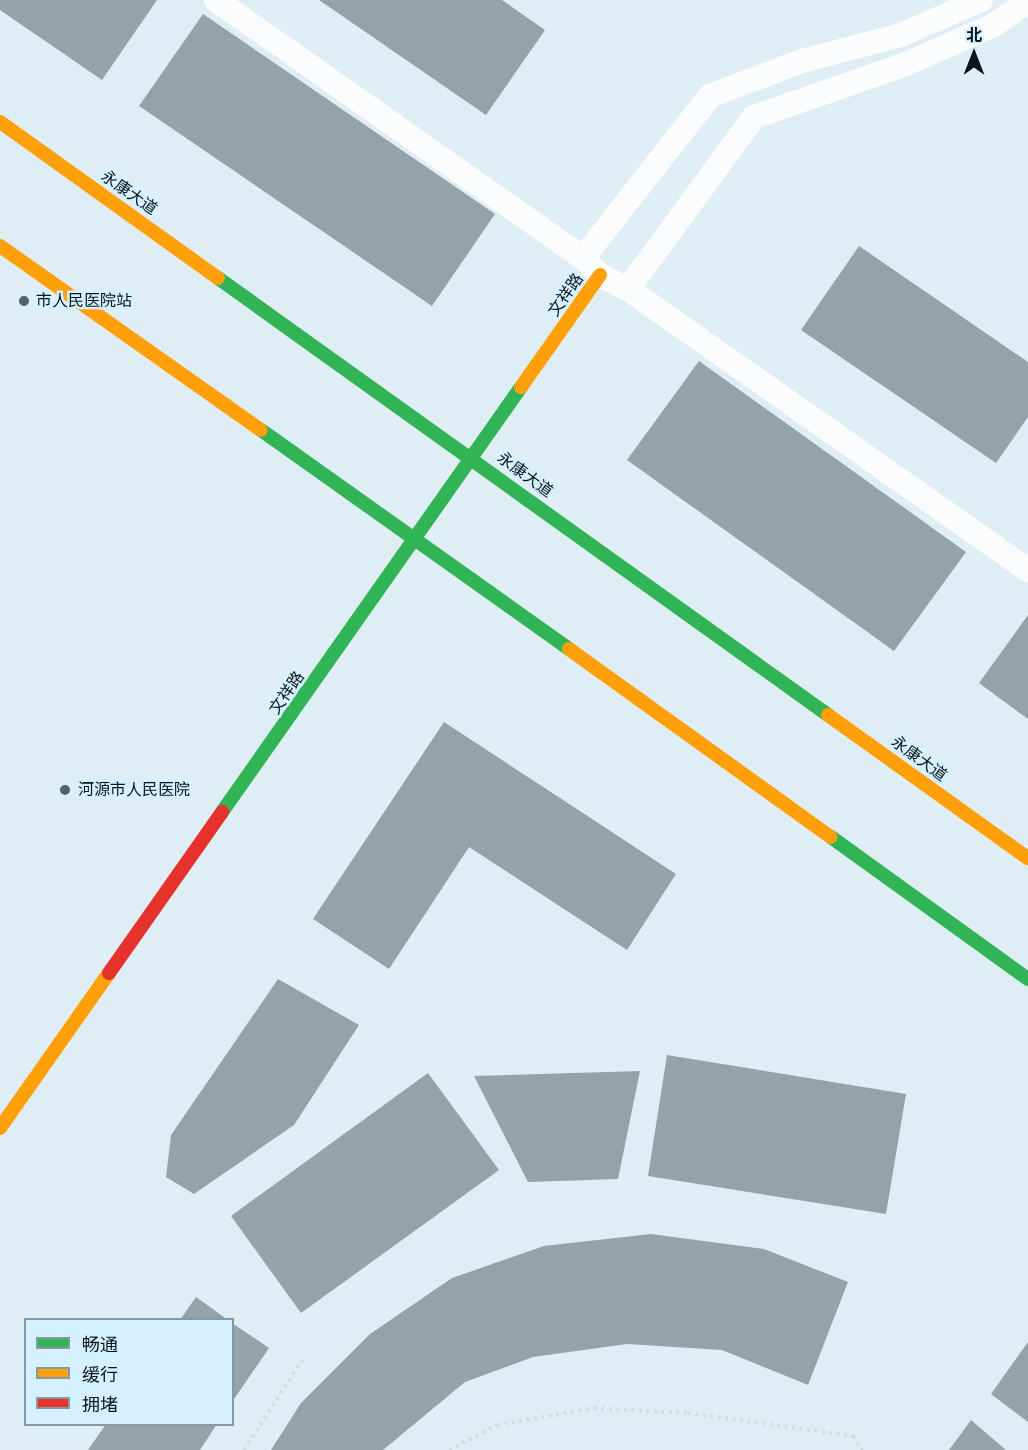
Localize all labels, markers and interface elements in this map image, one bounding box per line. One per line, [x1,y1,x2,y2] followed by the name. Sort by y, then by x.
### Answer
[944,24,1004,84] north arrow
[966,25,982,46] text: 北
[97,167,161,219] street label: 永康大道
[544,270,588,320] street label: 文祥路
[36,291,132,311] place label: 市人民医院站
[17,294,31,308] marker: 市人民医院站
[493,448,557,502] street label: 永康大道
[265,668,309,718] street label: 文祥路
[887,732,951,786] street label: 永康大道
[78,780,190,800] place label: 河源市人民医院
[56,781,74,799] marker: 河源市人民医院
[24,1318,234,1426] legend
[82,1333,118,1357] text: 畅通
[82,1363,118,1387] text: 缓行
[82,1393,118,1417] text: 拥堵

